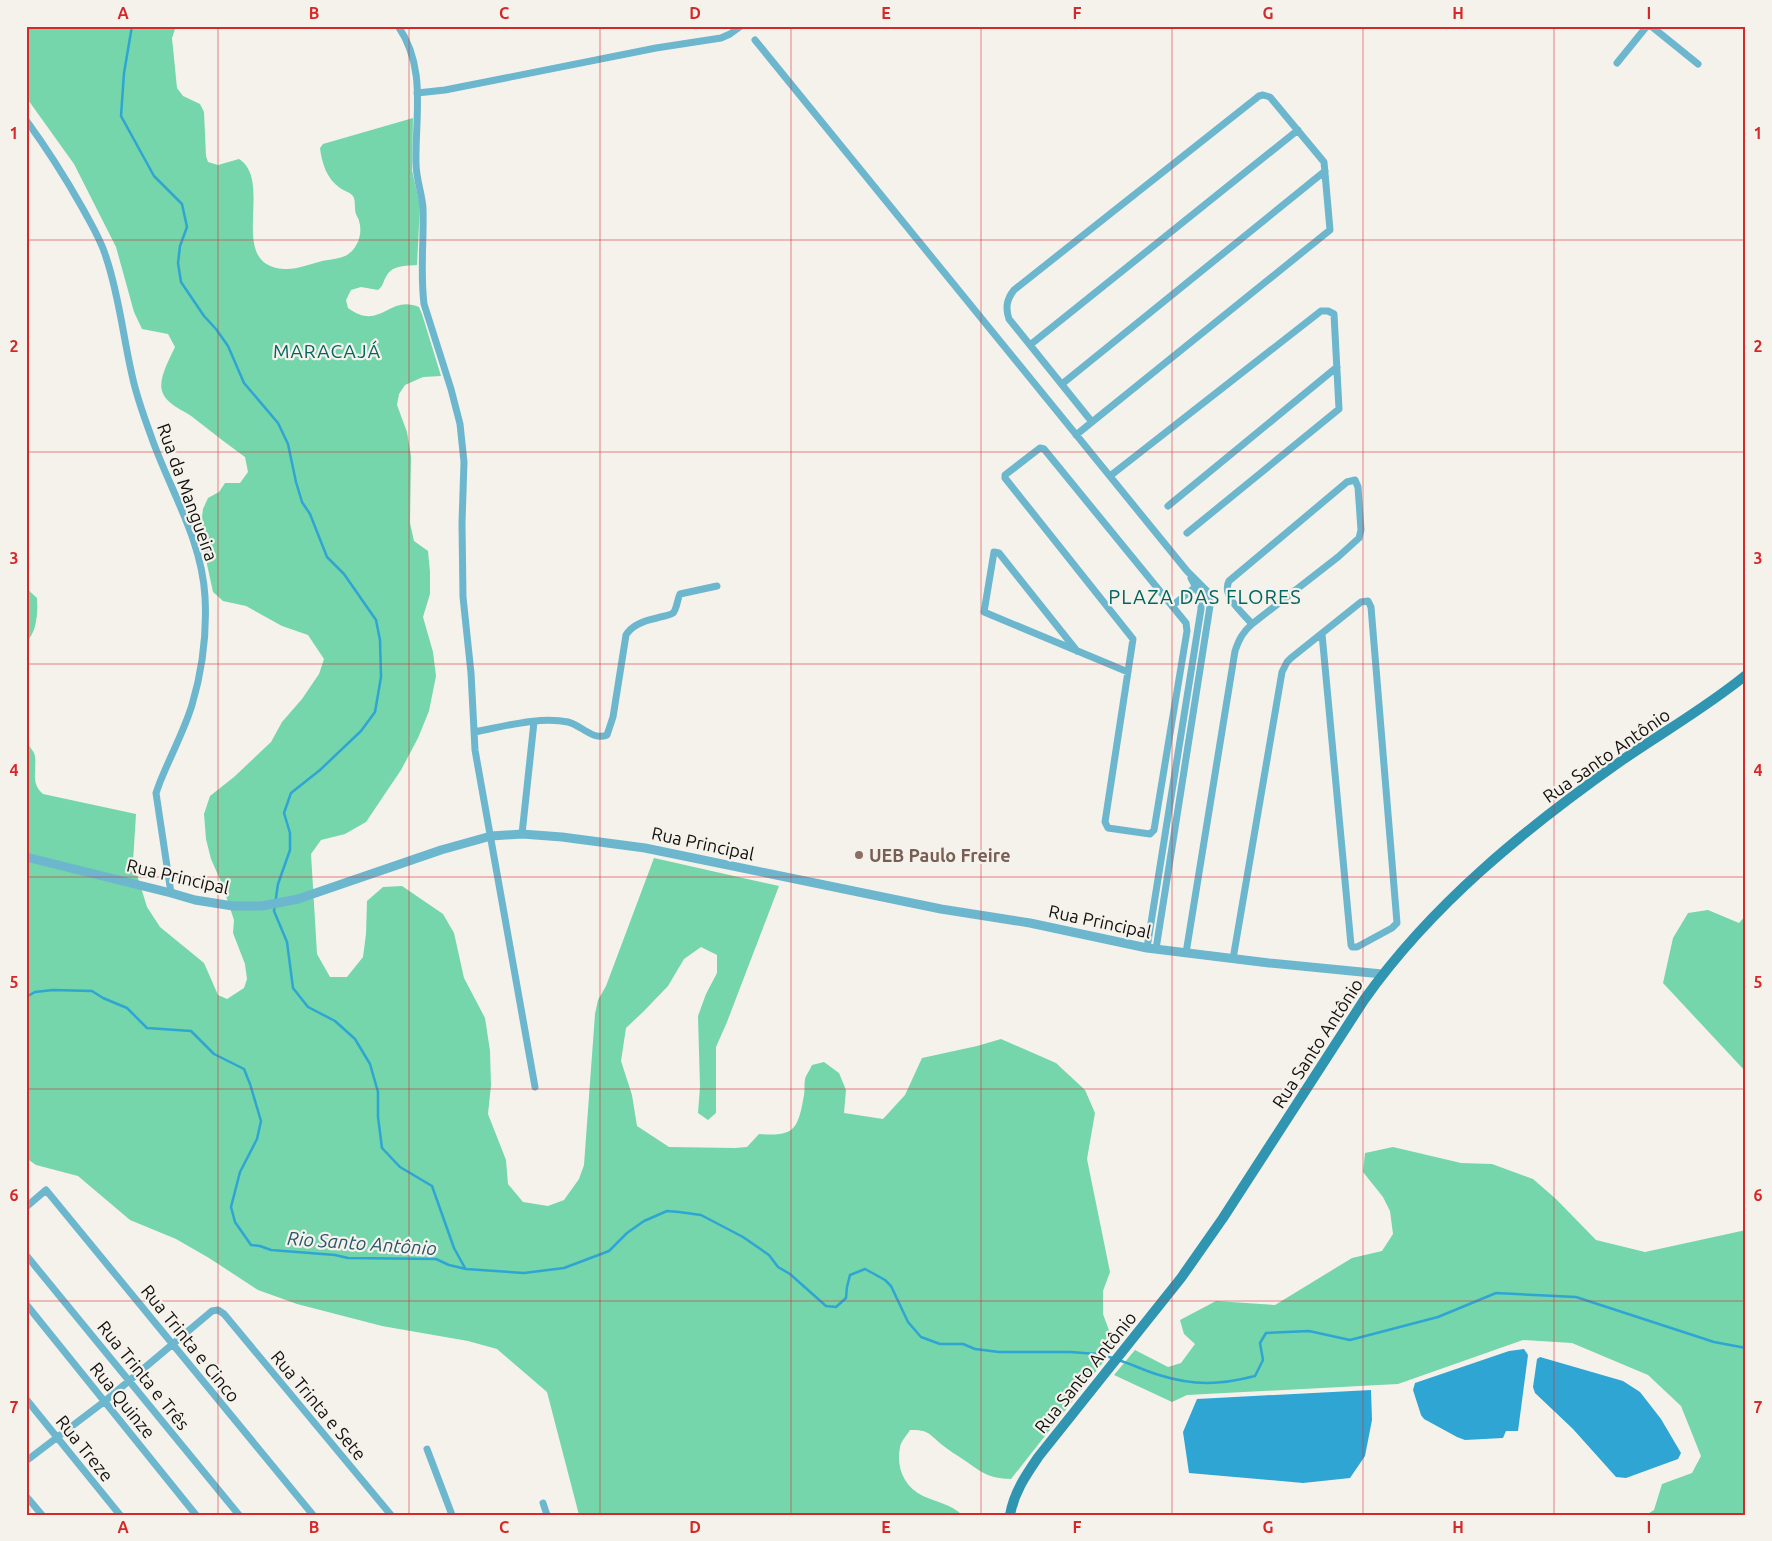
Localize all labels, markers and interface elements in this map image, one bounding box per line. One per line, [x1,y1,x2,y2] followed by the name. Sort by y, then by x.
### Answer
[117,4,129,22] text: A
[309,4,319,22] text: B
[499,4,509,22] text: C
[689,4,701,22] text: D
[881,4,891,22] text: E
[1073,4,1082,22] text: F
[1262,4,1274,22] text: G
[1452,4,1464,22] text: H
[1647,4,1651,22] text: I
[9,124,19,142] text: 1
[1753,124,1763,142] text: 1
[9,337,19,355] text: 2
[1753,337,1763,355] text: 2
[273,340,381,362] district label: MARACAJÁ
[154,420,222,564] street label: Rua da Mangueira
[9,549,19,567] text: 3
[1753,549,1763,567] text: 3
[1108,585,1302,608] district label: PLAZA DAS FLORES
[1539,704,1673,806] street label: Rua Santo Antônio
[9,761,19,779] text: 4
[1753,761,1763,779] text: 4
[650,822,756,864] street label: Rua Principal
[869,845,1011,865] place label: UEB Paulo Freire
[853,849,865,861] marker: UEB Paulo Freire
[125,855,231,898] street label: Rua Principal
[1047,900,1153,942] street label: Rua Principal
[9,973,19,991] text: 5
[1753,973,1763,991] text: 5
[1268,975,1366,1111] street label: Rua Santo Antônio
[9,1186,19,1204] text: 6
[1753,1186,1763,1204] text: 6
[287,1227,437,1259] water label: Rio Santo Antônio
[138,1280,244,1406] street label: Rua Trinta e Cinco
[1030,1307,1140,1437] street label: Rua Santo Antônio
[94,1317,194,1434] street label: Rua Trinta e Três
[267,1346,371,1464] street label: Rua Trinta e Sete
[86,1358,160,1443] street label: Rua Quinze
[9,1398,19,1416] text: 7
[1753,1398,1763,1416] text: 7
[52,1411,118,1485] street label: Rua Treze
[117,1518,129,1536] text: A
[309,1518,319,1536] text: B
[499,1518,509,1536] text: C
[689,1518,701,1536] text: D
[881,1518,891,1536] text: E
[1073,1518,1082,1536] text: F
[1262,1518,1274,1536] text: G
[1452,1518,1464,1536] text: H
[1647,1518,1651,1536] text: I

